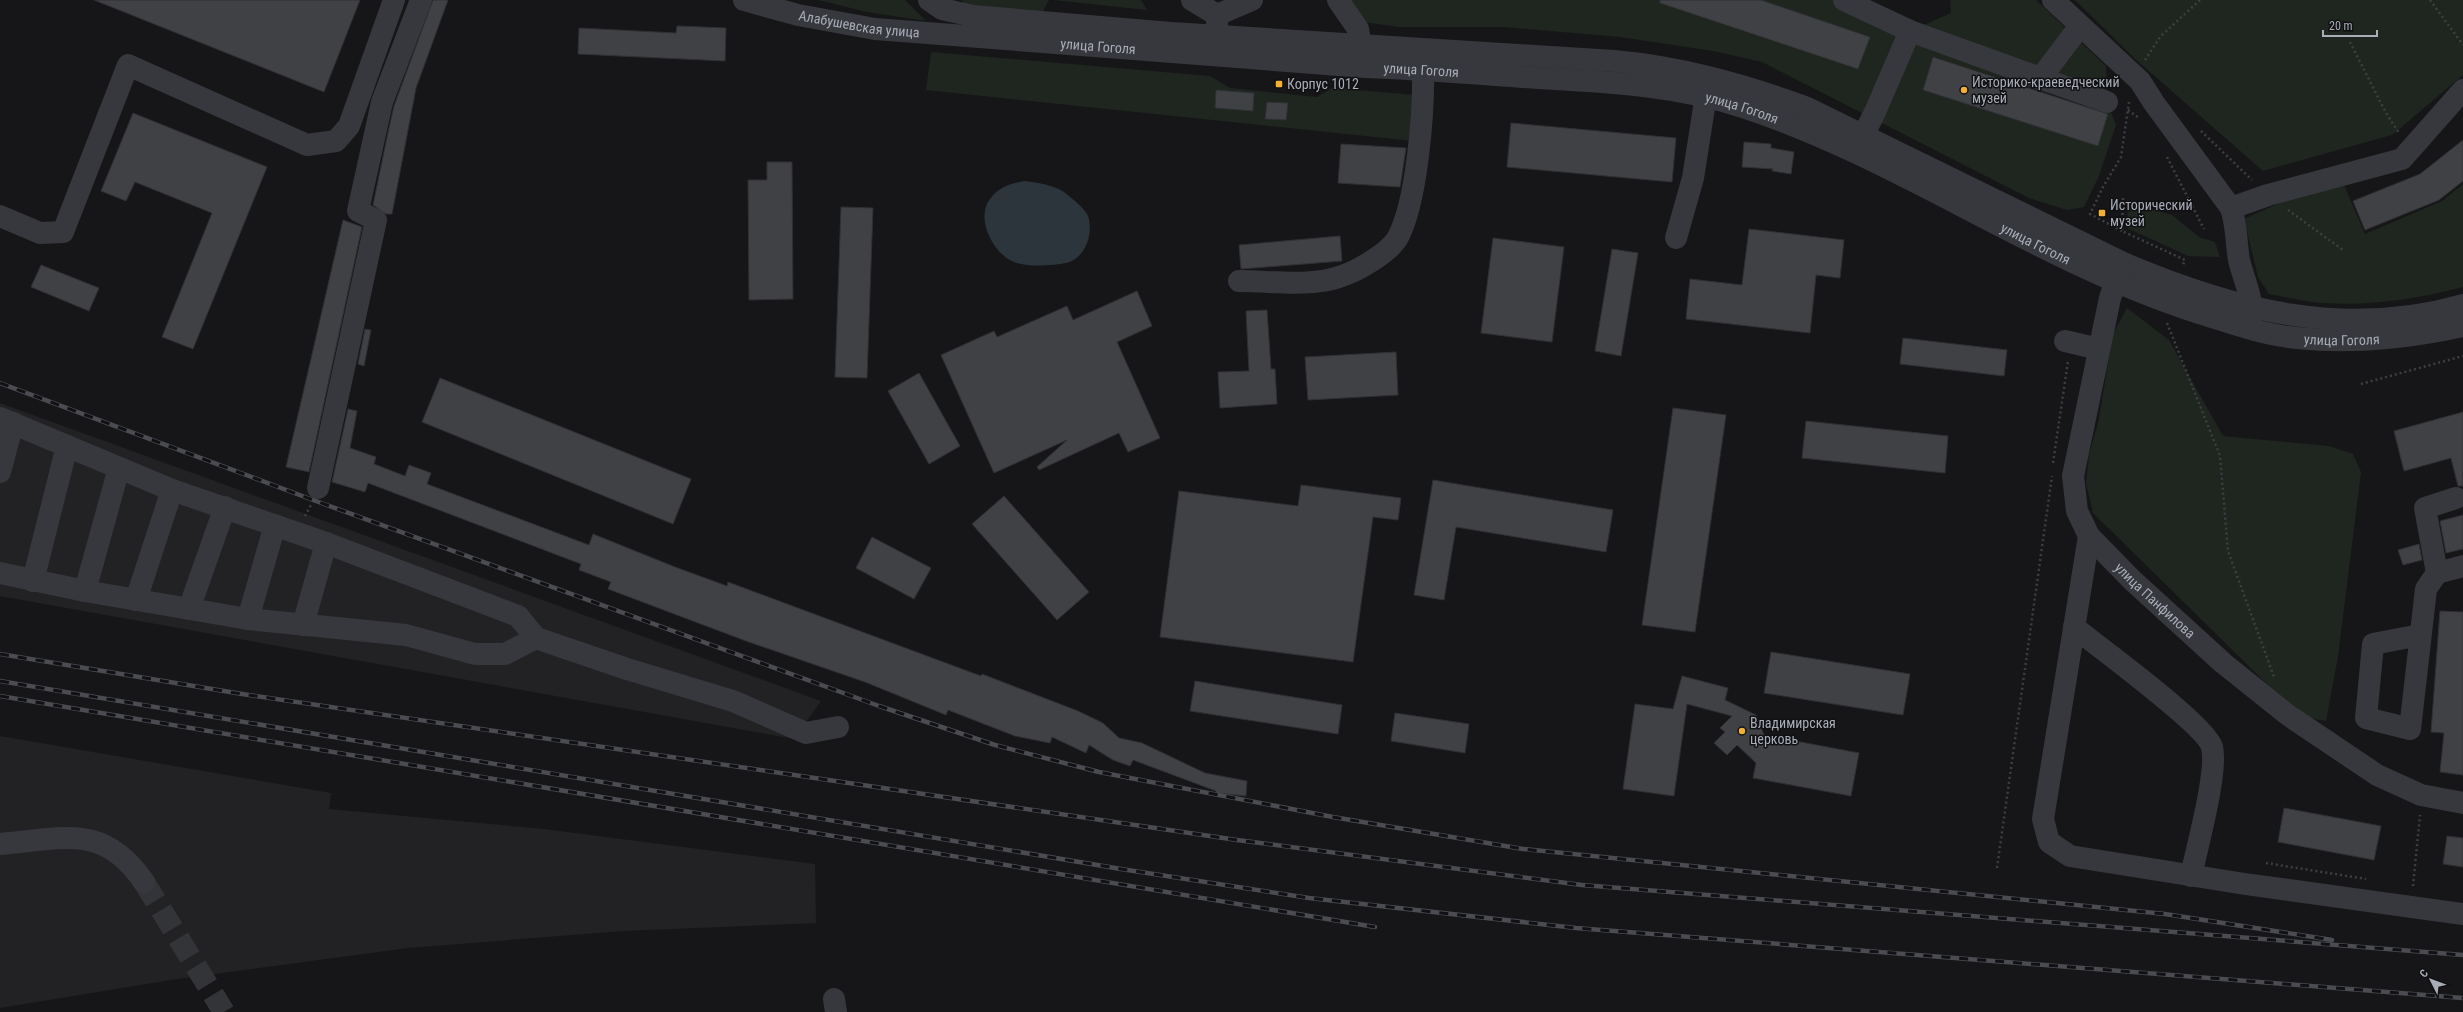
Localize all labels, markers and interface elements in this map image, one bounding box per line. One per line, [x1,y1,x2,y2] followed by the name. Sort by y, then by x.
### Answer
[797,7,920,40] street label: Алабушевская улица
[2323,12,2377,38] scale bar
[2329,19,2353,33] text: 20 m
[1060,35,1136,57] street label: улица Гоголя
[1383,60,1459,80] street label: улица Гоголя
[1972,74,2120,106] place label: Историко-краеведческий музей
[1287,76,1359,92] place label: Корпус 1012
[1274,79,1284,89] marker: Корпус 1012
[1959,85,1969,95] marker: Историко-краеведческий музей
[1704,89,1781,127] street label: улица Гоголя
[2110,197,2193,229] place label: Исторический музей
[2097,208,2107,218] marker: Исторический музей
[1998,219,2073,268] street label: улица Гоголя
[2303,331,2380,348] street label: улица Гоголя
[2112,559,2198,642] street label: улица Панфилова
[1750,715,1836,747] place label: Владимирская церковь
[1737,726,1747,736] marker: Владимирская церковь
[2411,960,2451,1000] north arrow
[2417,967,2431,980] text: С

